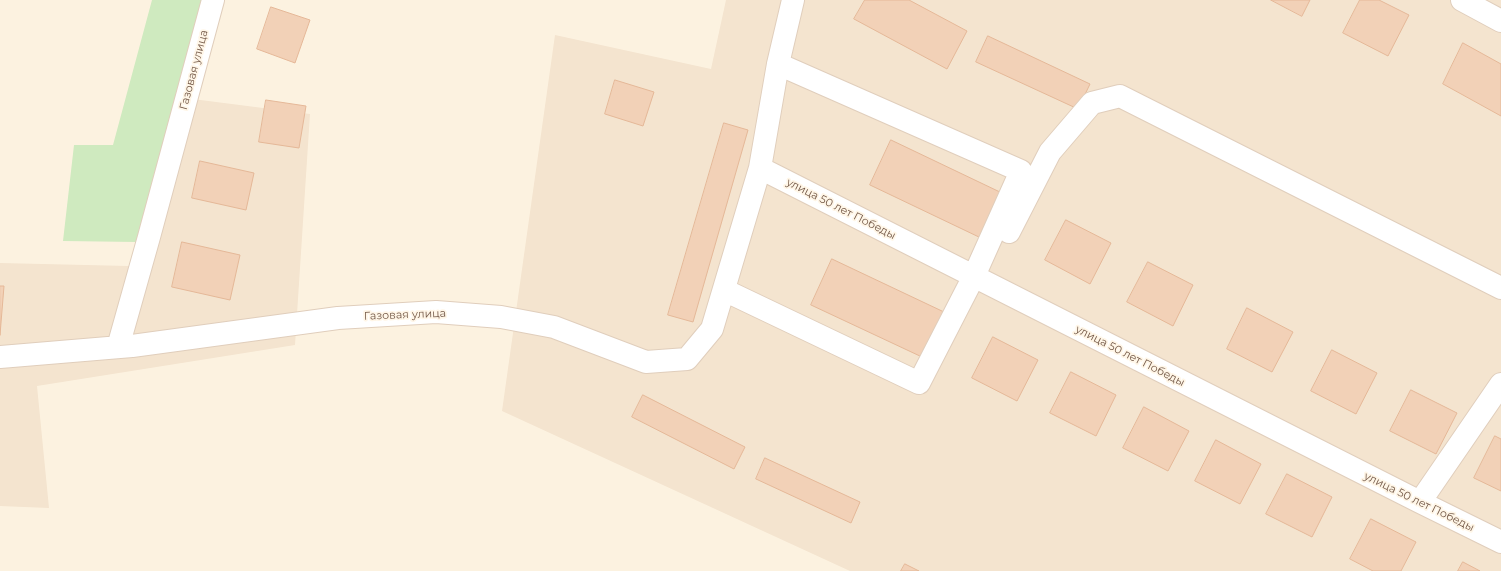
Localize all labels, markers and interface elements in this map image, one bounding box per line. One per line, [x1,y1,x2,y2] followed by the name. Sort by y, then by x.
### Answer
[177,29,211,111] street label: Газовая улица
[784,176,898,242] street label: улица 50 лет Победы
[364,307,446,323] street label: Газовая улица
[1073,323,1187,389] street label: улица 50 лет Победы
[1362,470,1476,534] street label: улица 50 лет Победы

